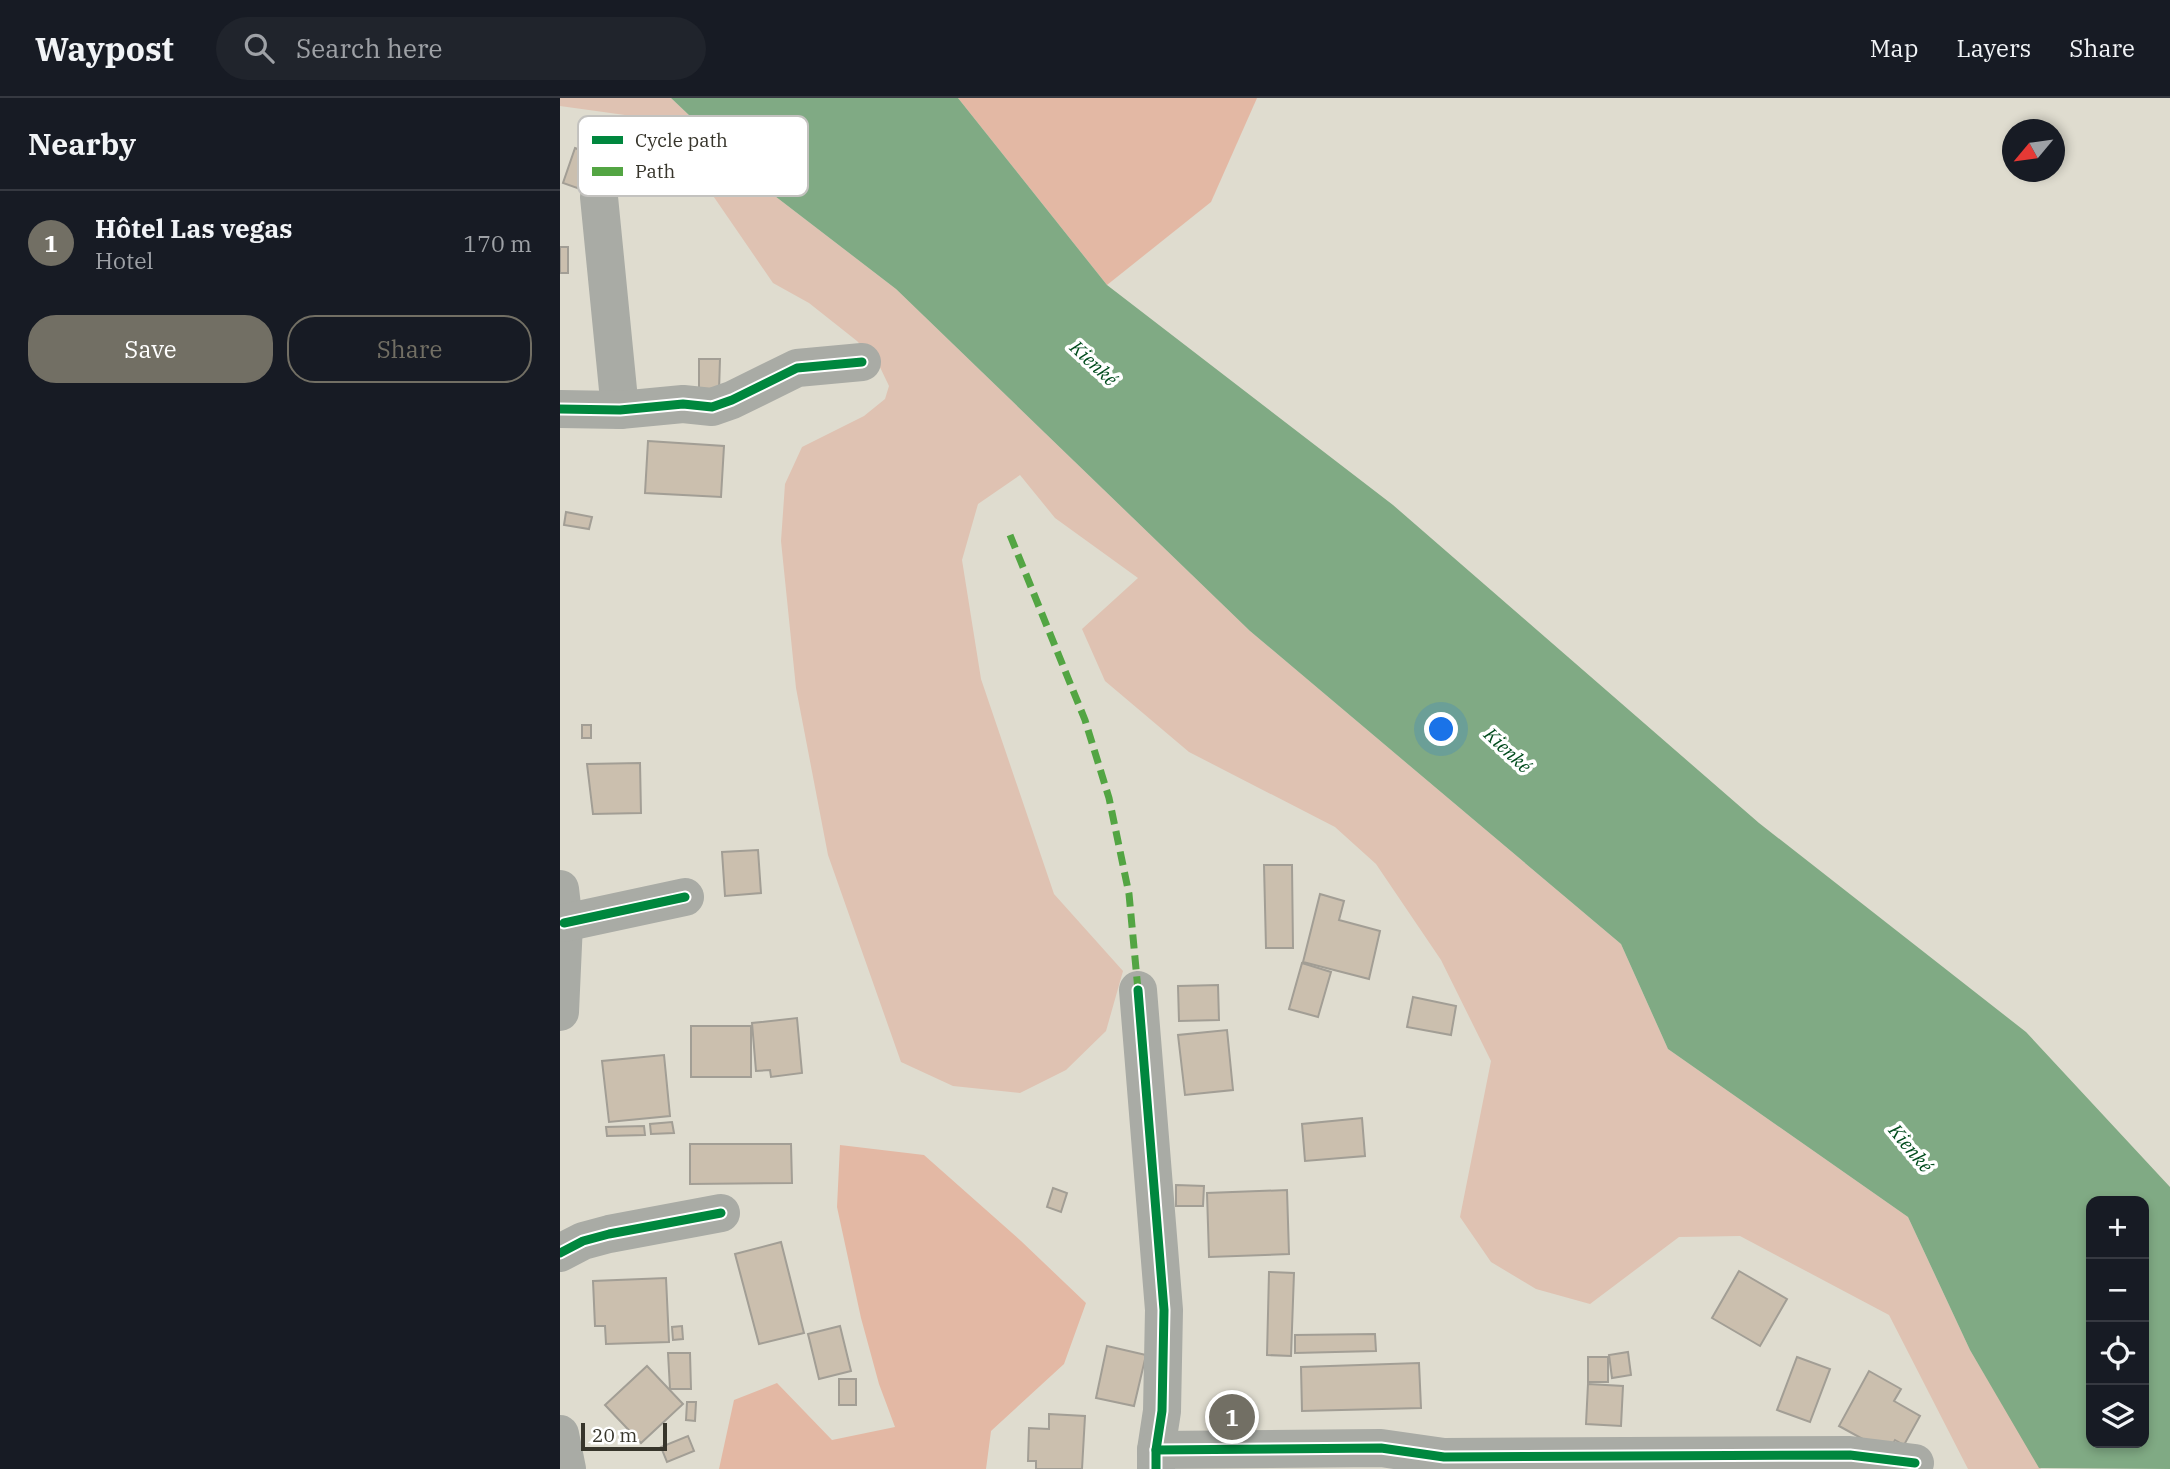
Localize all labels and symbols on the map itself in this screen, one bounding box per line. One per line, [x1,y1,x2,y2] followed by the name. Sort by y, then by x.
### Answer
[578,116,808,196] legend
[2002,119,2065,182] north arrow
[635,128,728,152] text: Cycle path
[635,159,675,183] text: Path
[1065,334,1123,391] water label: Kienké
[1424,712,1458,746] your location
[1479,721,1537,778] water label: Kienké
[1883,1118,1939,1178] water label: Kienké
[1209,1391,1255,1443] pin: 1
[581,1420,667,1452] scale bar

